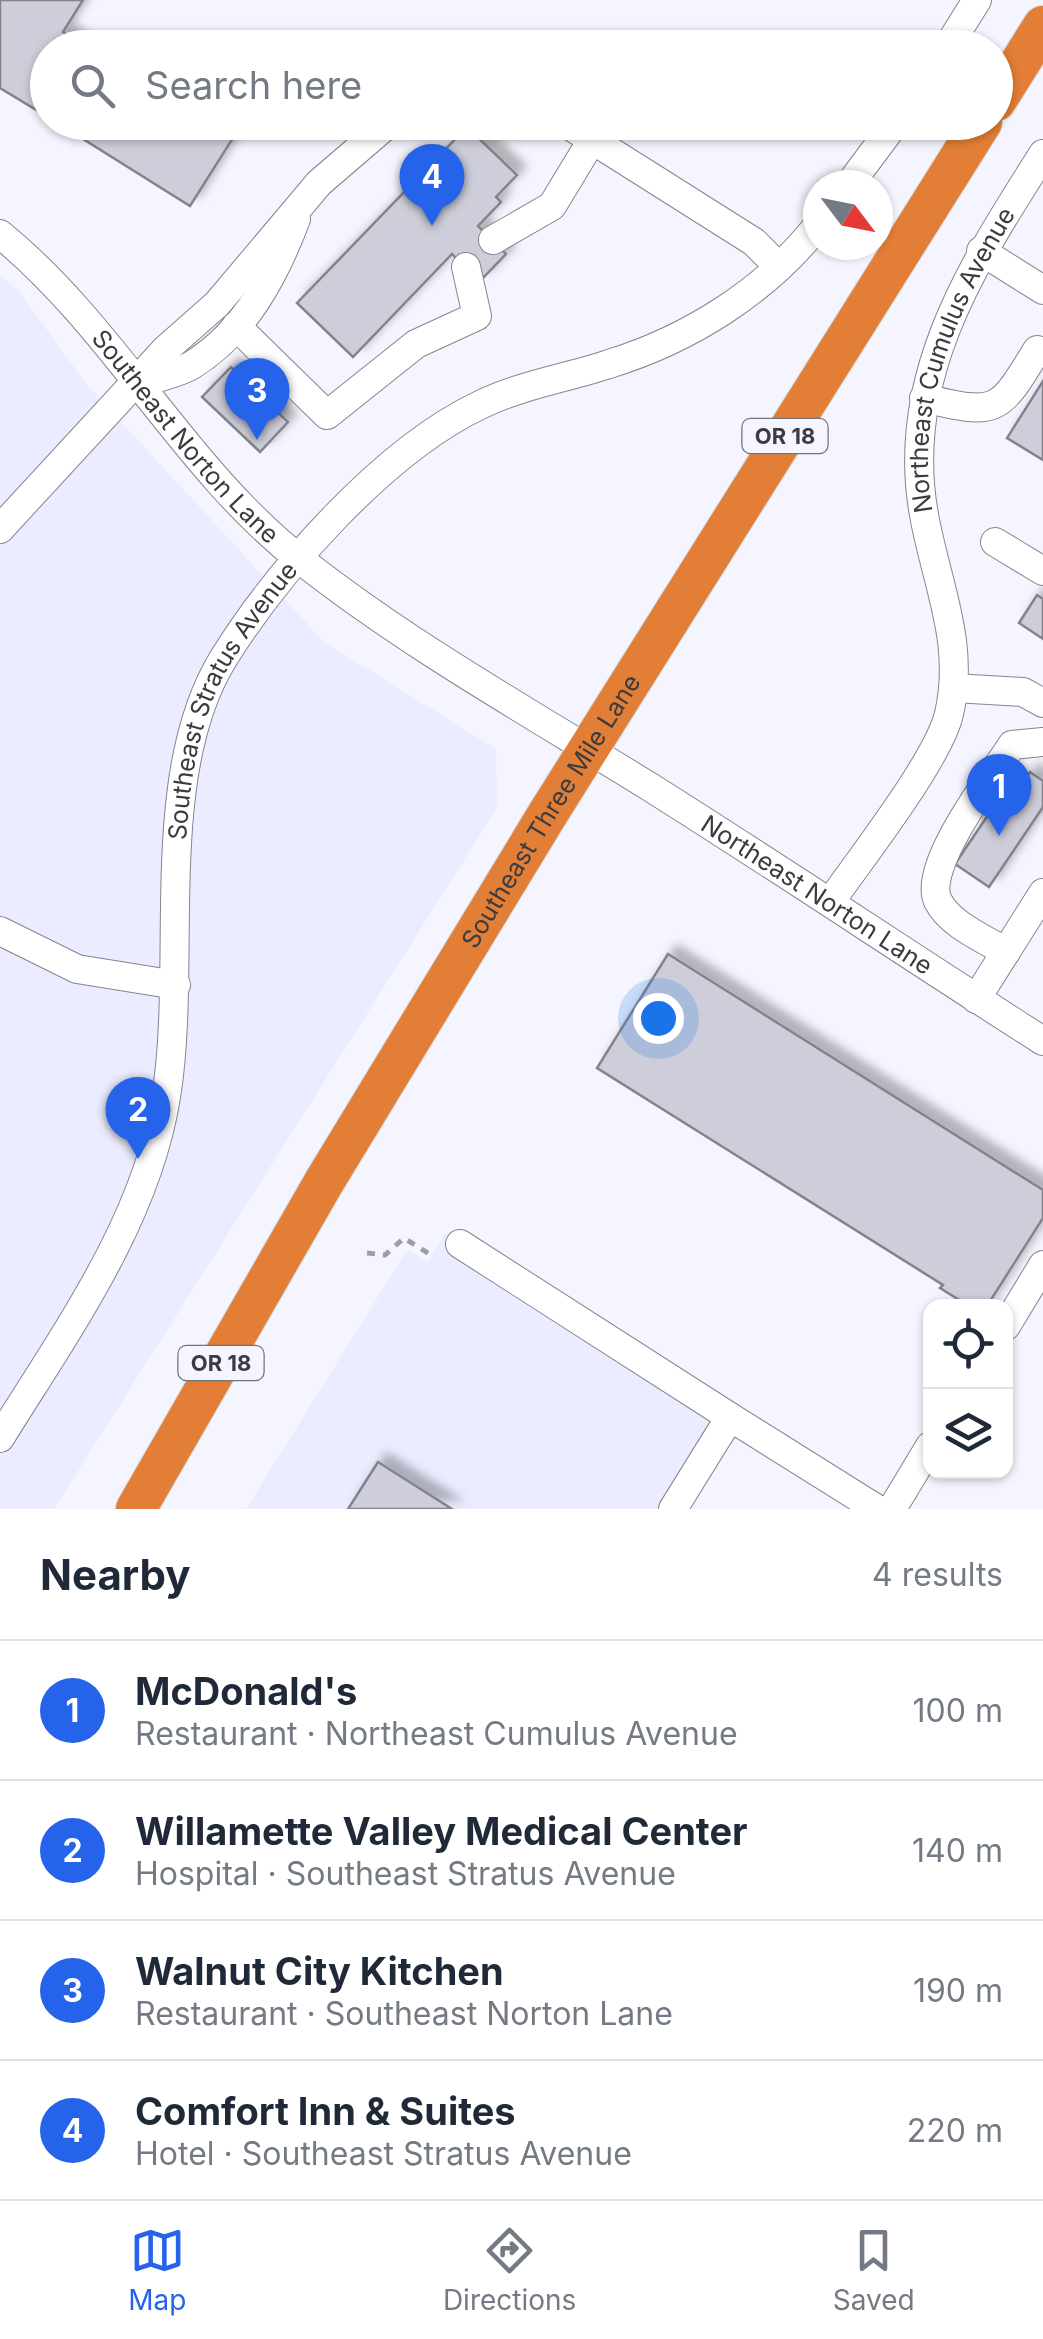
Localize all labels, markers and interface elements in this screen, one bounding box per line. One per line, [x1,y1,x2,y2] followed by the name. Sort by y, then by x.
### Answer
[30,30,1013,140] search box
[65,58,120,113] icon: search
[145,62,362,108] text: Search here
[400,144,464,226] pin: 4
[803,170,893,260] north arrow
[904,202,1021,515] street label: Northeast Cumulus Avenue
[86,323,285,550] street label: Southeast Norton Lane
[224,358,290,440] pin: 3
[742,419,828,453] road number: OR 18
[162,556,303,841] street label: Southeast Stratus Avenue
[455,669,647,953] street label: Southeast Three Mile Lane
[966,754,1032,836] pin: 1
[696,809,938,981] street label: Northeast Norton Lane
[633,993,684,1044] your location
[106,1076,170,1159] pin: 2
[923,1299,1013,1479] map controls
[923,1299,1013,1389] button: locate
[178,1346,264,1380] road number: OR 18
[923,1389,1013,1479] button: layers
[40,1549,191,1600] text: Nearby
[872,1555,1003,1594] text: 4 results
[135,1668,357,1714] text: McDonald's
[66,1691,79,1730] text: 1
[913,1691,1003,1730] text: 100 m
[135,1714,738,1753] text: Restaurant · Northeast Cumulus Avenue
[135,1808,748,1854] text: Willamette Valley Medical Center
[62,1831,83,1870] text: 2
[912,1831,1003,1870] text: 140 m
[135,1854,676,1893] text: Hospital · Southeast Stratus Avenue
[135,1948,504,1994] text: Walnut City Kitchen
[62,1971,83,2010] text: 3
[913,1971,1003,2010] text: 190 m
[135,1994,673,2033] text: Restaurant · Southeast Norton Lane
[135,2088,516,2134] text: Comfort Inn & Suites
[62,2111,83,2150] text: 4
[907,2111,1003,2150] text: 220 m
[135,2134,632,2173] text: Hotel · Southeast Stratus Avenue
[128,2223,186,2317] tab: Map
[443,2223,576,2317] tab: Directions
[833,2223,915,2317] tab: Saved

